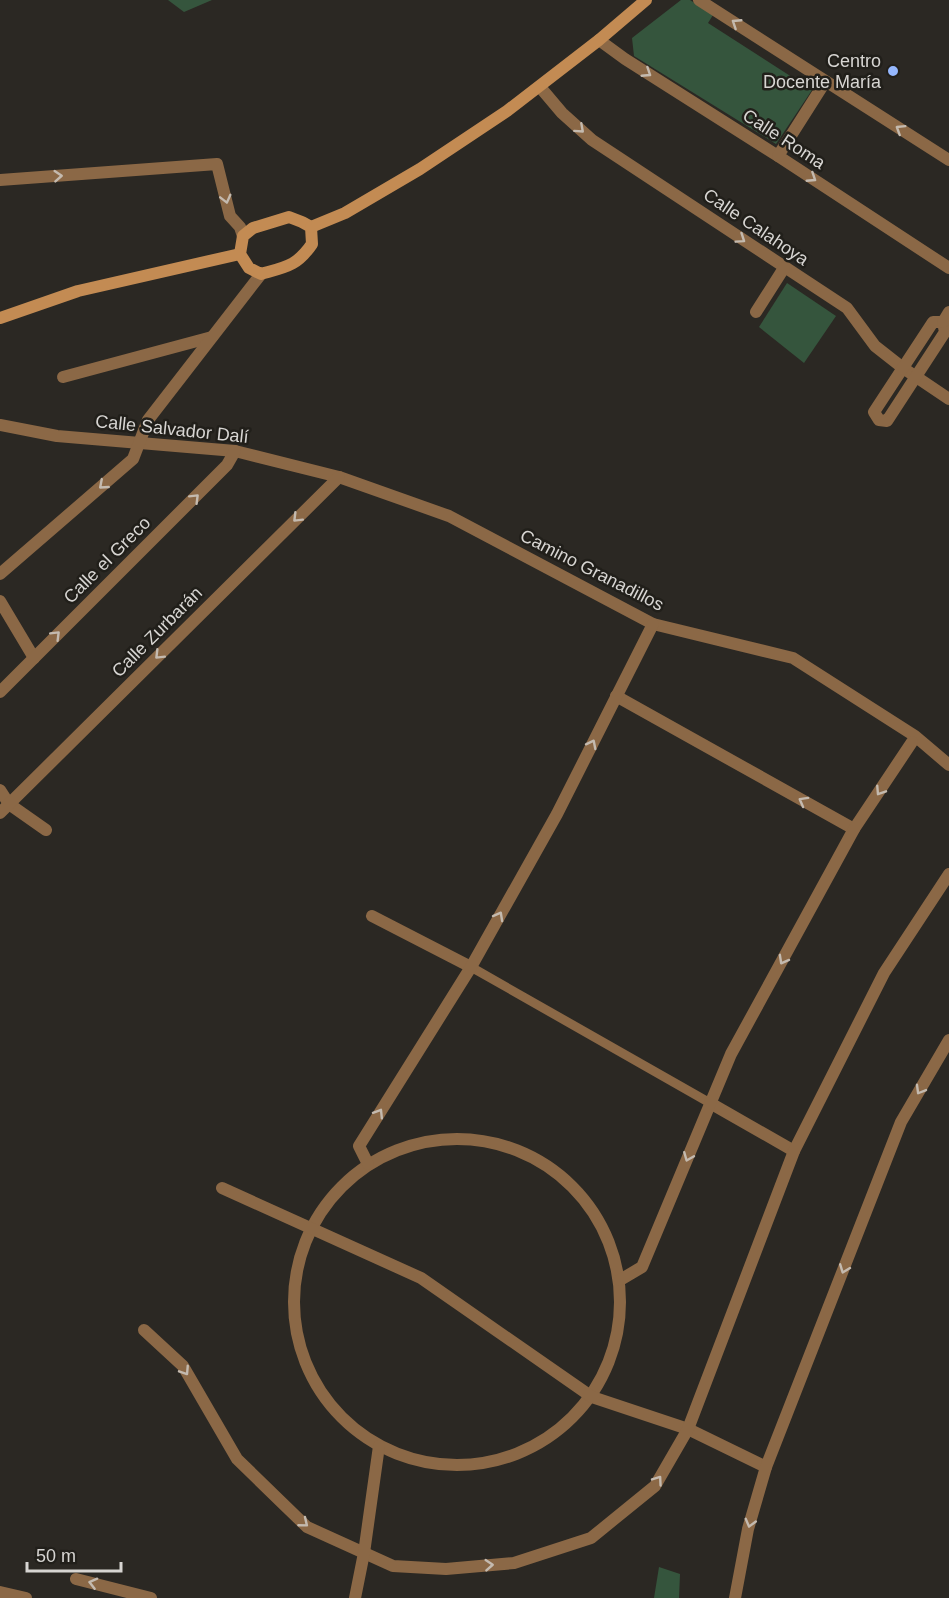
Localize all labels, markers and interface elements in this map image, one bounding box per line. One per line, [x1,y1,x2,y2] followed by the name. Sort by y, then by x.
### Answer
[731,19,742,30] one-way arrow
[763,51,882,92] place label: Centro Docente María
[886,64,900,78] marker: Centro Docente María
[640,66,651,77] one-way arrow
[739,105,830,174] street label: Calle Roma
[573,122,584,133] one-way arrow
[895,125,906,136] one-way arrow
[54,170,63,183] one-way arrow
[805,171,816,182] one-way arrow
[700,185,813,270] street label: Calle Calahoya
[218,194,231,204] one-way arrow
[734,232,745,243] one-way arrow
[94,411,250,447] street label: Calle Salvador Dalí
[99,478,110,489] one-way arrow
[188,494,198,505] one-way arrow
[294,510,305,521] one-way arrow
[60,513,154,607] street label: Calle el Greco
[517,525,667,615] street label: Camino Granadillos
[108,583,206,681] street label: Calle Zurbarán
[49,632,60,643] one-way arrow
[156,648,166,659] one-way arrow
[584,740,596,751] one-way arrow
[876,784,887,795] one-way arrow
[799,797,810,808] one-way arrow
[492,912,504,922] one-way arrow
[778,953,790,964] one-way arrow
[915,1084,927,1094] one-way arrow
[372,1109,384,1119] one-way arrow
[683,1151,695,1162] one-way arrow
[838,1264,851,1274] one-way arrow
[178,1365,189,1376] one-way arrow
[651,1476,662,1487] one-way arrow
[297,1516,308,1527] one-way arrow
[745,1517,757,1528] one-way arrow
[27,1535,122,1573] scale bar
[36,1546,76,1566] text: 50 m
[484,1559,493,1572] one-way arrow
[88,1578,98,1591] one-way arrow

